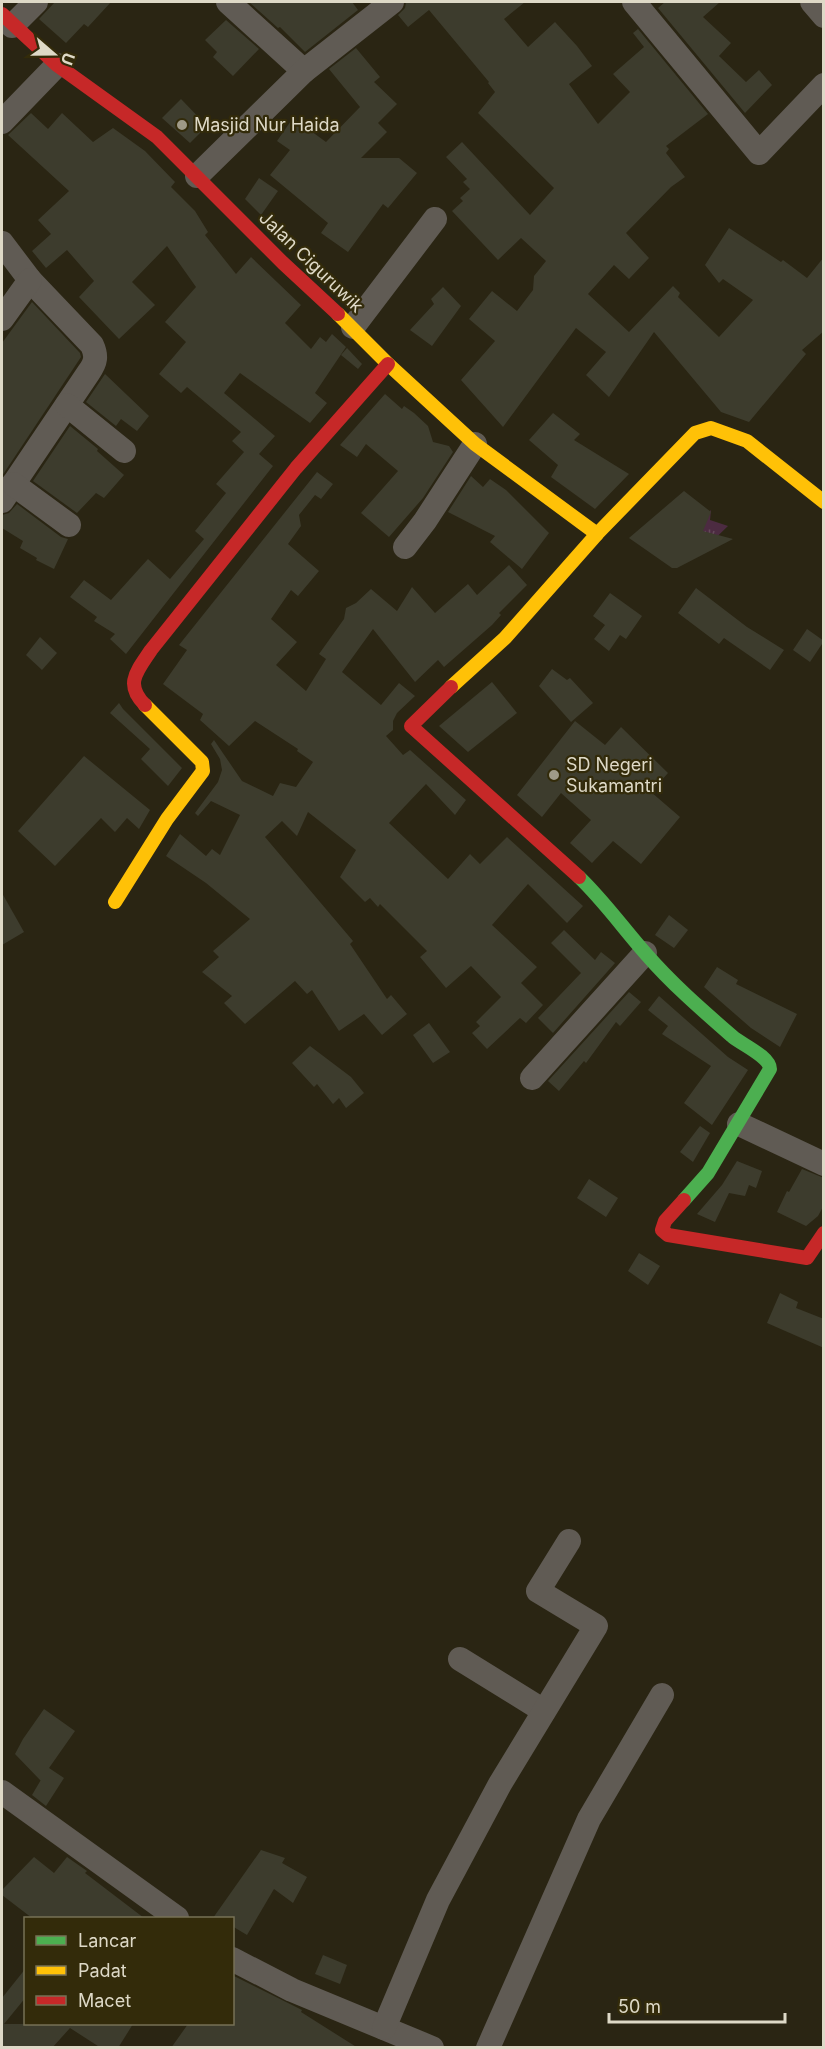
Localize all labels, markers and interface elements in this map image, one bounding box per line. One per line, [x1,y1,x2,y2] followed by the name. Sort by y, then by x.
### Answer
[24,24,84,84] north arrow
[57,50,79,68] text: U
[194,114,340,135] place label: Masjid Nur Haida
[175,118,189,132] marker: Masjid Nur Haida
[255,207,368,317] street label: Jalan Ciguruwik
[566,754,662,796] place label: SD Negeri Sukamantri
[547,768,561,782] marker: SD Negeri Sukamantri
[24,1917,234,2025] legend
[78,1930,136,1951] text: Lancar
[78,1960,127,1981] text: Padat
[609,1986,784,2024] scale bar
[78,1990,131,2011] text: Macet
[618,1996,661,2017] text: 50 m

